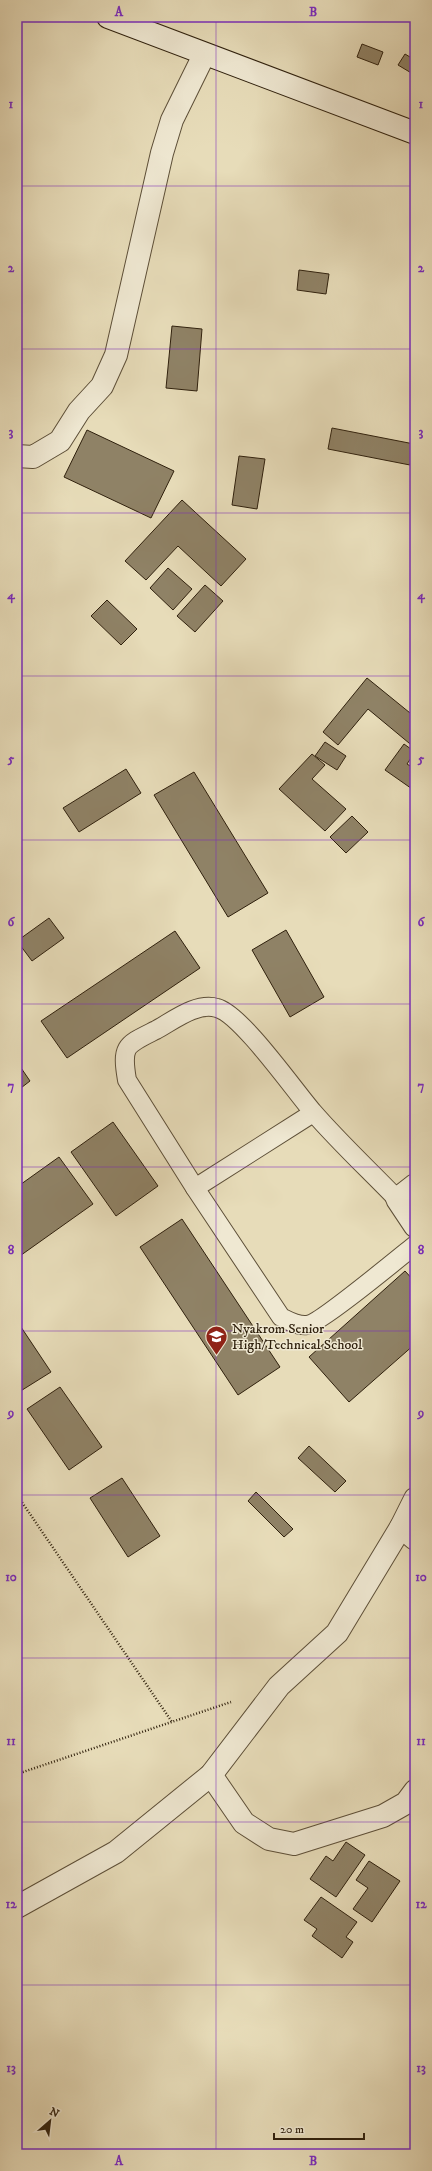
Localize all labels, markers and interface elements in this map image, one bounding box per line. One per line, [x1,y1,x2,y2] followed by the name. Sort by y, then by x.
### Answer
[114,4,124,20] text: A
[309,4,317,20] text: B
[9,96,14,112] text: 1
[419,96,424,112] text: 1
[8,260,15,276] text: 2
[418,260,425,276] text: 2
[9,424,14,440] text: 3
[419,424,424,440] text: 3
[6,587,15,604] text: 4
[416,587,425,604] text: 4
[7,751,15,767] text: 5
[417,751,425,767] text: 5
[8,914,16,930] text: 6
[418,914,426,930] text: 6
[8,1078,15,1094] text: 7
[418,1078,425,1094] text: 7
[8,1242,15,1258] text: 8
[418,1242,425,1258] text: 8
[232,1320,363,1354] place label: Nyakrom Senior High/Technical School
[203,1324,229,1357] school or university icon: Nyakrom Senior High/Technical School
[7,1405,14,1421] text: 9
[417,1405,424,1421] text: 9
[5,1569,17,1585] text: 10
[415,1569,427,1585] text: 10
[6,1733,16,1749] text: 11
[416,1733,426,1749] text: 11
[5,1896,17,1912] text: 12
[415,1896,427,1912] text: 12
[6,2060,16,2076] text: 13
[416,2060,426,2076] text: 13
[30,2101,70,2141] north arrow
[47,2105,61,2121] text: N
[274,2115,364,2141] scale bar
[280,2122,304,2137] text: 20 m
[114,2153,124,2169] text: A
[309,2153,317,2169] text: B

